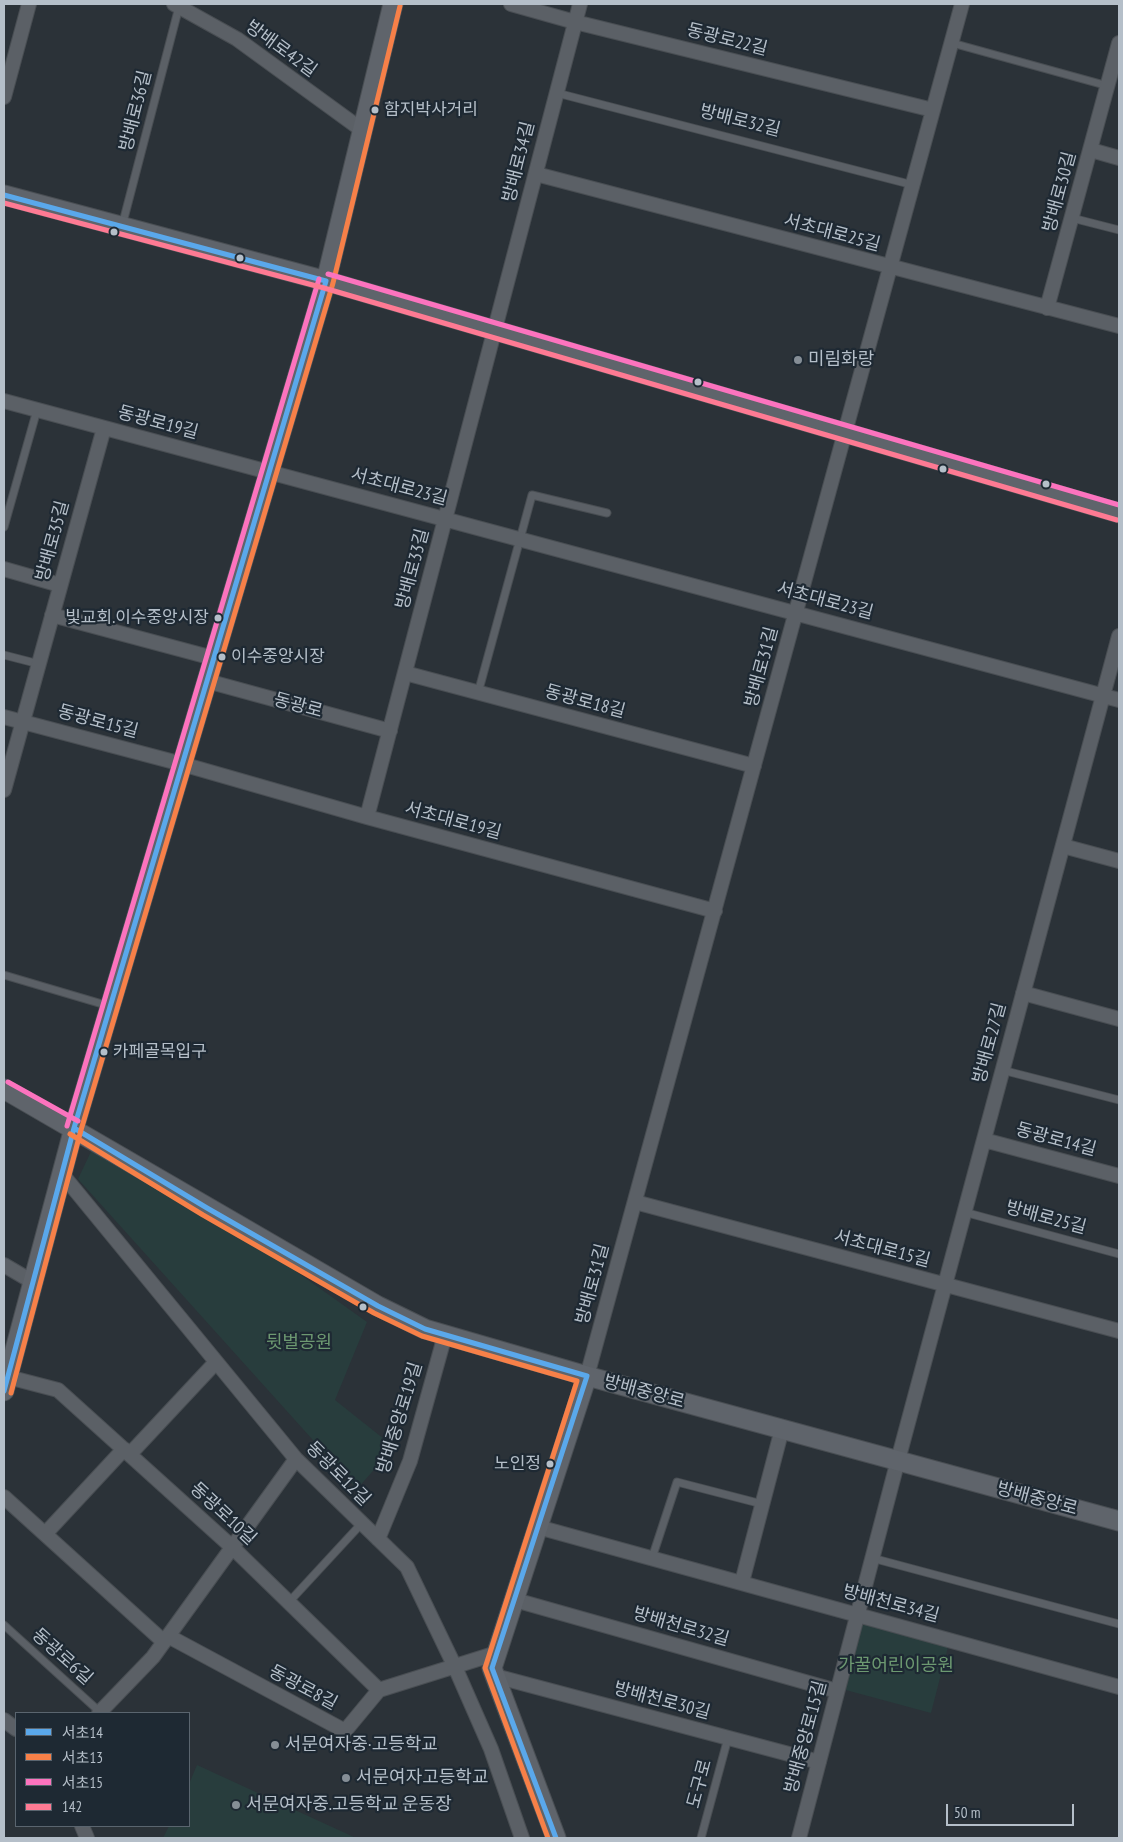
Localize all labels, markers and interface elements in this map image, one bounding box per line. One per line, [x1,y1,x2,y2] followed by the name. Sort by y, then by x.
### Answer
[241,16,321,82] street label: 방배로42길
[684,20,770,60] street label: 동광로22길
[116,68,156,154] street label: 방배로36길
[384,100,478,120] place label: 함지박사거리
[697,101,783,141] street label: 방배로32길
[370,105,380,115] marker: 함지박사거리
[499,119,539,205] street label: 방배로34길
[1039,149,1081,235] street label: 방배로30길
[781,210,883,256] street label: 서초대로25길
[109,227,119,237] unlabelled marker
[235,253,245,263] unlabelled marker
[808,349,874,371] place label: 미림화랑
[792,354,804,366] marker: 미림화랑
[693,377,703,387] unlabelled marker
[115,402,201,444] street label: 동광로19길
[348,464,450,510] street label: 서초대로23길
[938,464,948,474] unlabelled marker
[1041,479,1051,489] unlabelled marker
[32,498,74,584] street label: 방배로35길
[392,526,434,612] street label: 방배로33길
[774,578,876,624] street label: 서초대로23길
[65,608,209,628] place label: 빛교회.이수중앙시장
[213,613,223,623] marker: 빛교회.이수중앙시장
[741,624,783,710] street label: 방배로31길
[231,647,325,667] place label: 이수중앙시장
[217,652,227,662] marker: 이수중앙시장
[542,681,628,723] street label: 동광로18길
[271,689,325,723] street label: 동광로
[55,701,141,743] street label: 동광로15길
[402,798,504,844] street label: 서초대로19길
[969,1000,1011,1086] street label: 방배로27길
[113,1042,207,1062] place label: 카페골목입구
[99,1047,109,1057] marker: 카페골목입구
[1013,1119,1099,1161] street label: 동광로14길
[1003,1197,1089,1239] street label: 방배로25길
[831,1226,933,1272] street label: 서초대로15길
[572,1241,614,1327] street label: 방배로31길
[358,1302,368,1312] unlabelled marker
[266,1332,332,1354] park label: 뒷벌공원
[373,1360,427,1476] street label: 방배중앙로19길
[601,1371,687,1413] street label: 방배중앙로
[301,1437,375,1511] street label: 동광로12길
[494,1454,541,1474] place label: 노인정
[545,1459,555,1469] marker: 노인정
[185,1478,261,1550] street label: 동광로10길
[994,1478,1080,1520] street label: 방배중앙로
[840,1581,942,1627] street label: 방배천로34길
[630,1603,732,1651] street label: 방배천로32길
[27,1624,97,1690] street label: 동광로6길
[838,1655,954,1677] park label: 가꿀어린이공원
[265,1661,341,1715] street label: 동광로8길
[611,1678,713,1724] street label: 방배천로30길
[781,1678,831,1796] street label: 방배중앙로15길
[15,1712,190,1827] legend
[62,1723,103,1742] text: 서초14
[285,1734,438,1756] place label: 서문여자중·고등학교
[269,1739,281,1751] marker: 서문여자중·고등학교
[62,1748,103,1767] text: 서초13
[683,1757,717,1811] street label: 도구로
[356,1767,488,1789] place label: 서문여자고등학교
[340,1772,352,1784] marker: 서문여자고등학교
[62,1773,103,1792] text: 서초15
[246,1794,452,1816] place label: 서문여자중.고등학교 운동장
[948,1794,1076,1826] scale bar
[62,1797,82,1816] text: 142
[230,1799,242,1811] marker: 서문여자중.고등학교 운동장
[954,1803,980,1822] text: 50 m

